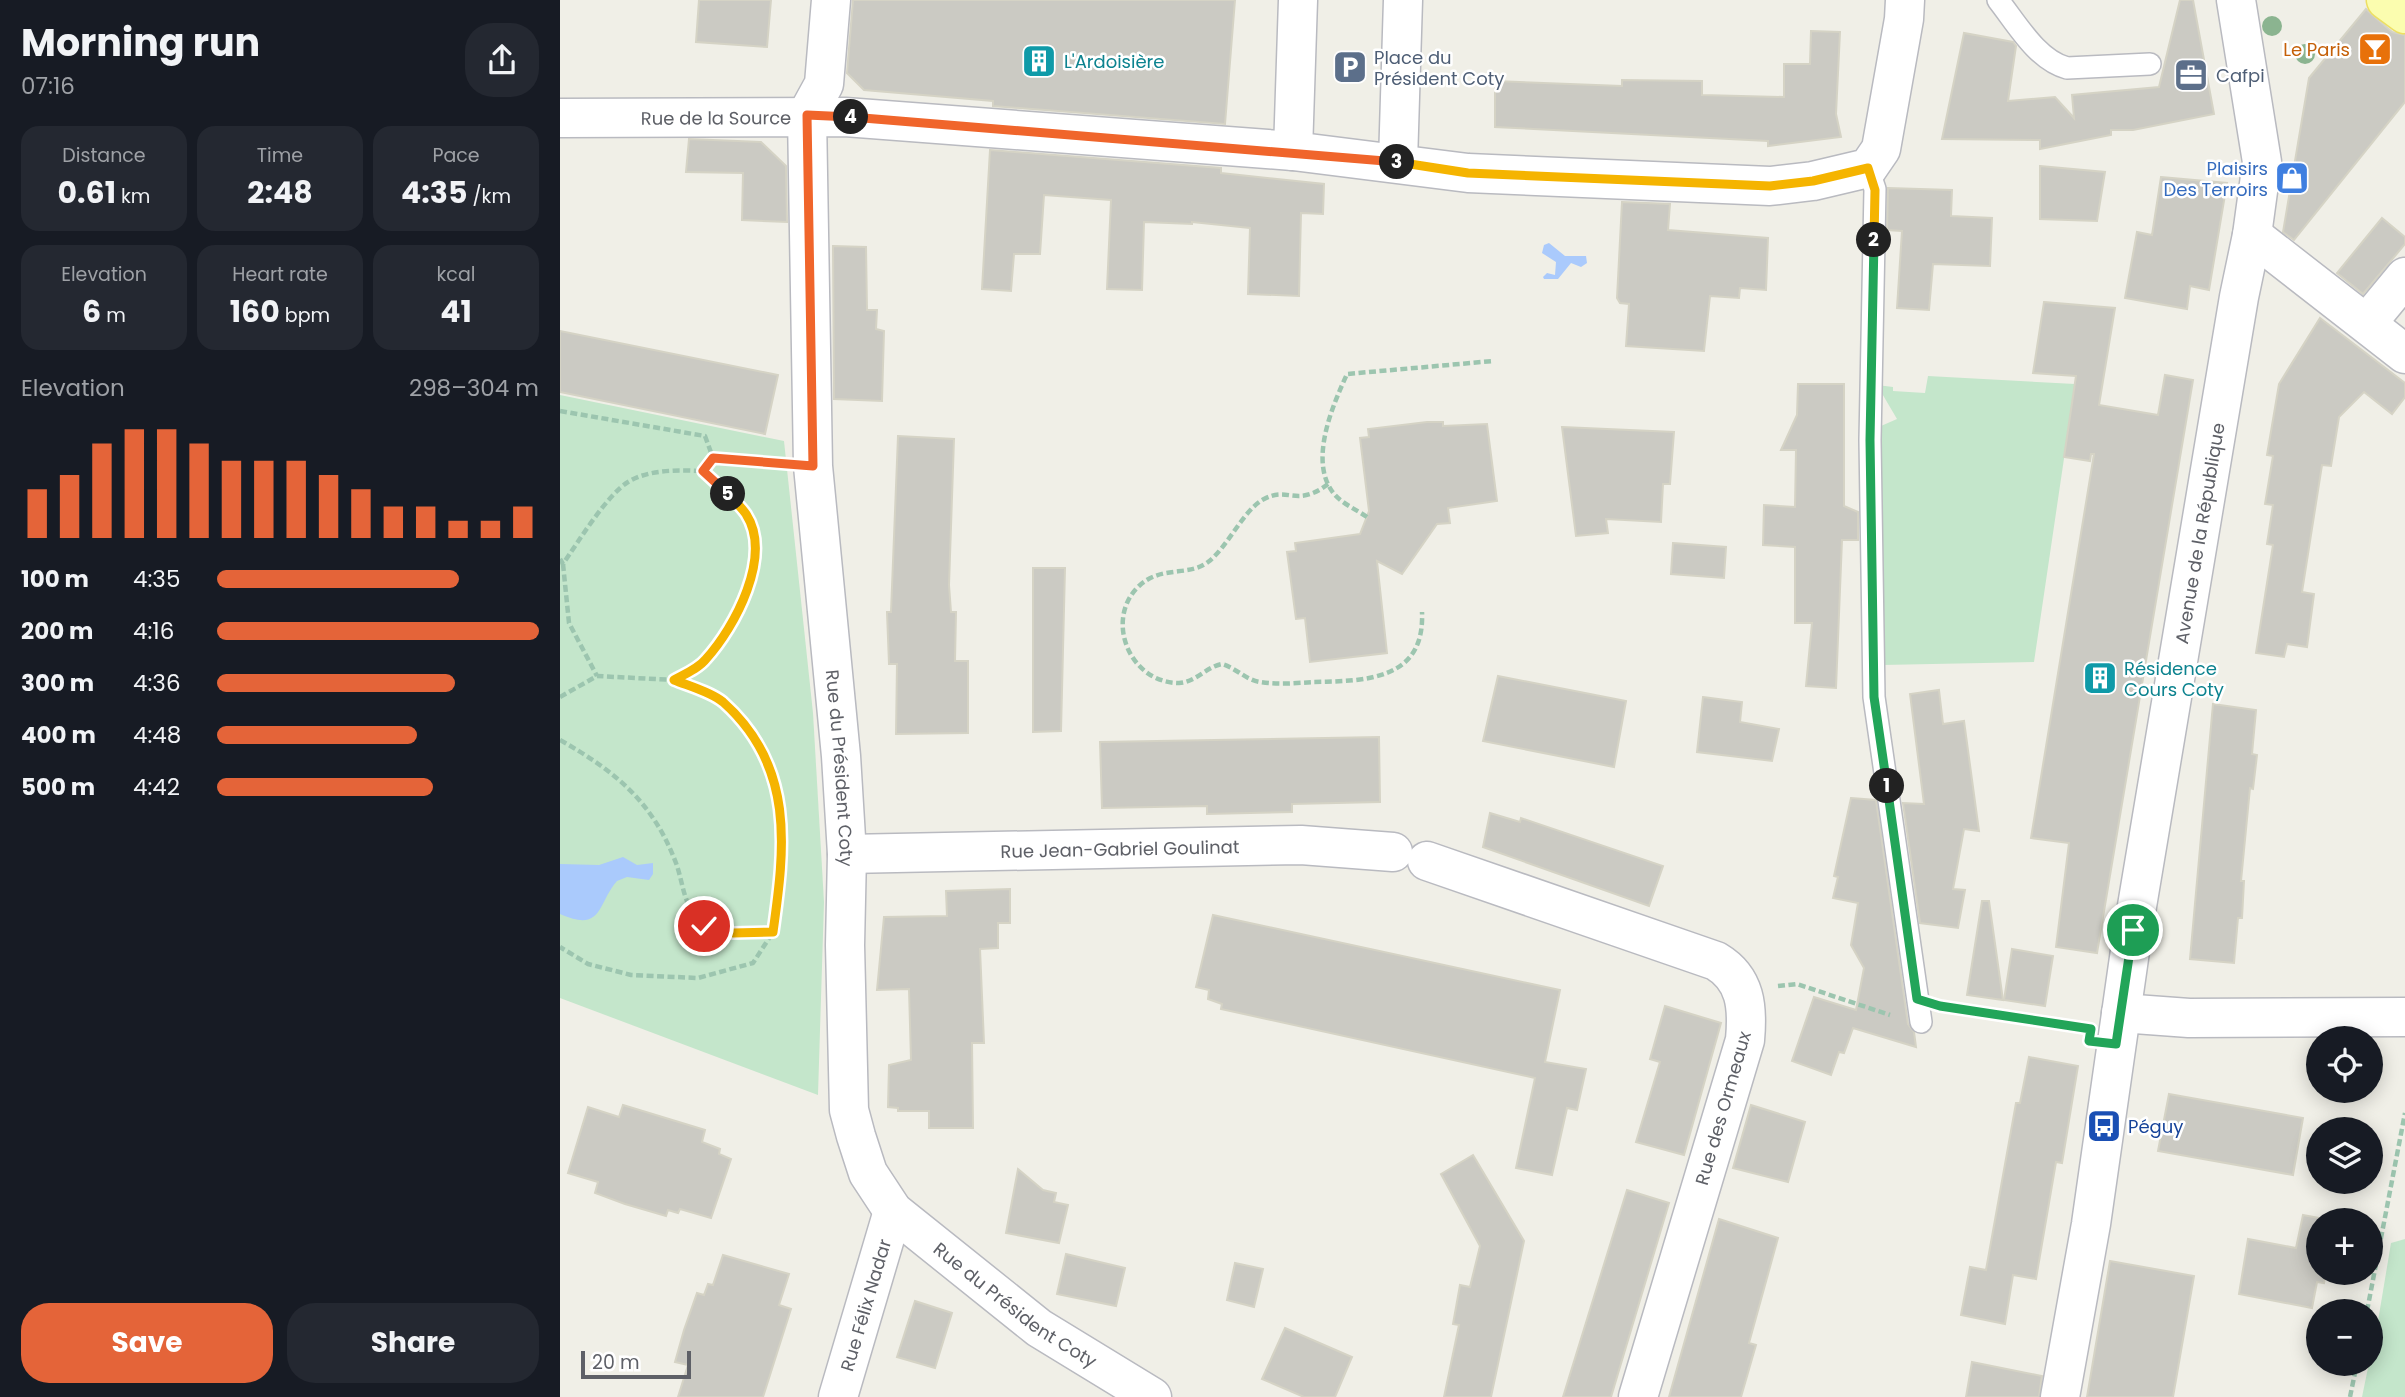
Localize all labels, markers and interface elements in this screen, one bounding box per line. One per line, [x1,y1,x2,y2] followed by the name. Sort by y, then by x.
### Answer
[21,16,260,69] text: Morning run
[465,23,539,97] button: share
[2356,30,2394,68] bar icon: Le Paris
[2283,37,2350,62] place label: Le Paris
[1020,42,1058,80] building icon: L'Ardoisière
[1374,45,1504,91] place label: Place du Président Coty
[1331,48,1369,86] parking icon: Place du Président Coty
[1064,49,1164,74] place label: L'Ardoisière
[2172,56,2210,94] office icon: Cafpi
[2216,63,2265,88] place label: Cafpi
[21,70,75,102] text: 07:16
[834,100,868,134] pin: 4
[844,103,857,130] text: 4
[641,105,791,130] street label: Rue de la Source
[62,142,146,169] text: Distance
[257,142,303,169] text: Time
[432,142,480,169] text: Pace
[1380,144,1414,180] pin: 3
[1391,148,1402,175] text: 3
[2164,156,2268,202] place label: Plaisirs Des Terroirs
[2273,159,2311,197] shop icon: Plaisirs Des Terroirs
[58,171,116,214] text: 0.61
[247,171,313,214] text: 2:48
[401,171,468,214] text: 4:35
[116,183,150,210] text: km
[468,183,511,210] text: /km
[1856,222,1892,258] pin: 2
[1868,226,1879,253] text: 2
[61,261,147,288] text: Elevation
[232,261,328,288] text: Heart rate
[437,261,475,288] text: kcal
[82,290,101,333] text: 6
[230,290,280,333] text: 160
[440,290,472,333] text: 41
[101,302,126,329] text: m
[280,302,330,329] text: bpm
[21,372,125,404] text: Elevation
[409,372,539,404] text: 298–304 m
[2169,421,2230,646] street label: Avenue de la République
[710,476,746,512] pin: 5
[721,480,734,507] text: 5
[21,563,89,595] text: 100 m
[133,563,180,595] text: 4:35
[21,615,93,647] text: 200 m
[133,615,174,647] text: 4:16
[2124,656,2224,702] place label: Résidence Cours Coty
[2081,659,2119,697] building icon: Résidence Cours Coty
[21,667,94,699] text: 300 m
[133,667,181,699] text: 4:36
[820,668,860,867] street label: Rue du Président Coty
[21,719,96,751] text: 400 m
[133,719,181,751] text: 4:48
[1870,768,1904,804] pin: 1
[21,771,95,803] text: 500 m
[133,771,180,803] text: 4:42
[1883,772,1890,799] text: 1
[1000,834,1240,863] street label: Rue Jean-Gabriel Goulinat
[674,896,734,956] pin
[2103,900,2163,960] pin
[685,907,723,945] icon: check
[2114,911,2152,949] icon: arrive
[2306,1026,2383,1376] map controls
[2306,1026,2383,1103] button: locate
[1689,1028,1757,1188] street label: Rue des Ormeaux
[2085,1107,2123,1145] bus stop icon: Péguy
[2128,1114,2183,1139] place label: Péguy
[2306,1117,2383,1194] button: layers
[2306,1208,2383,1285] button: +
[834,1235,897,1374] street label: Rue Félix Nadar
[929,1236,1102,1373] street label: Rue du Président Coty
[2306,1299,2383,1376] button: −
[21,1303,273,1383] button: Save
[287,1303,539,1383] button: Share
[581,1348,691,1380] scale bar
[592,1349,640,1376] text: 20 m

